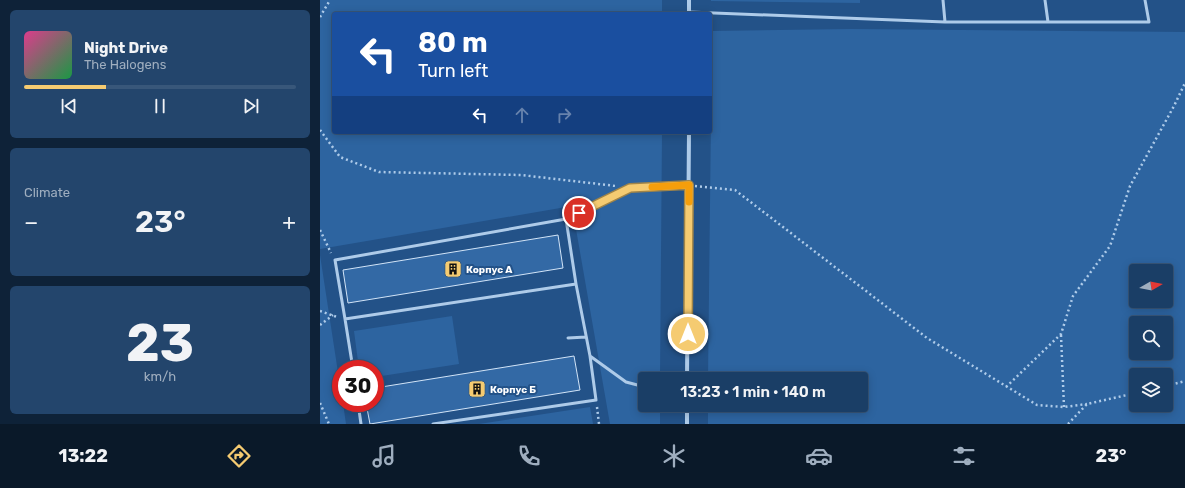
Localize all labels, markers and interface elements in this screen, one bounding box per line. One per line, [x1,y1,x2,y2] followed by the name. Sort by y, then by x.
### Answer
[418,26,488,59] text: 80 m
[352,28,404,80] icon: left
[84,39,168,57] text: Night Drive
[84,57,166,72] text: The Halogens
[418,60,488,82] text: Turn left
[58,95,80,117] icon: previous
[149,95,171,117] icon: pause
[240,95,262,117] icon: next
[469,104,491,126] icon: left
[511,104,533,126] icon: ahead
[553,104,575,126] icon: right
[24,185,70,200] text: Climate
[562,196,596,230] pin
[568,202,590,224] icon: arrive
[135,204,186,240] text: 23°
[24,209,38,236] text: −
[282,209,296,236] text: +
[443,259,463,279] building icon: Корпус А
[466,264,513,276] place label: Корпус А
[1129,264,1173,308] north arrow
[1129,264,1173,412] map controls
[126,312,194,374] text: 23
[667,313,709,355] position arrow
[1129,316,1173,360] button: search
[332,360,384,412] speed limit sign: 30
[1129,368,1173,412] button: layers
[144,369,176,384] text: km/h
[467,379,487,399] building icon: Корпус Б
[680,383,826,401] text: 13:23 · 1 min · 140 m
[490,384,536,396] place label: Корпус Б
[225,442,253,470] icon: directions
[370,442,398,470] icon: music
[515,442,543,470] icon: phone
[660,442,688,470] icon: climate
[805,442,833,470] icon: car
[950,442,978,470] icon: filters
[59,445,108,467] text: 13:22
[1095,445,1126,467] text: 23°

